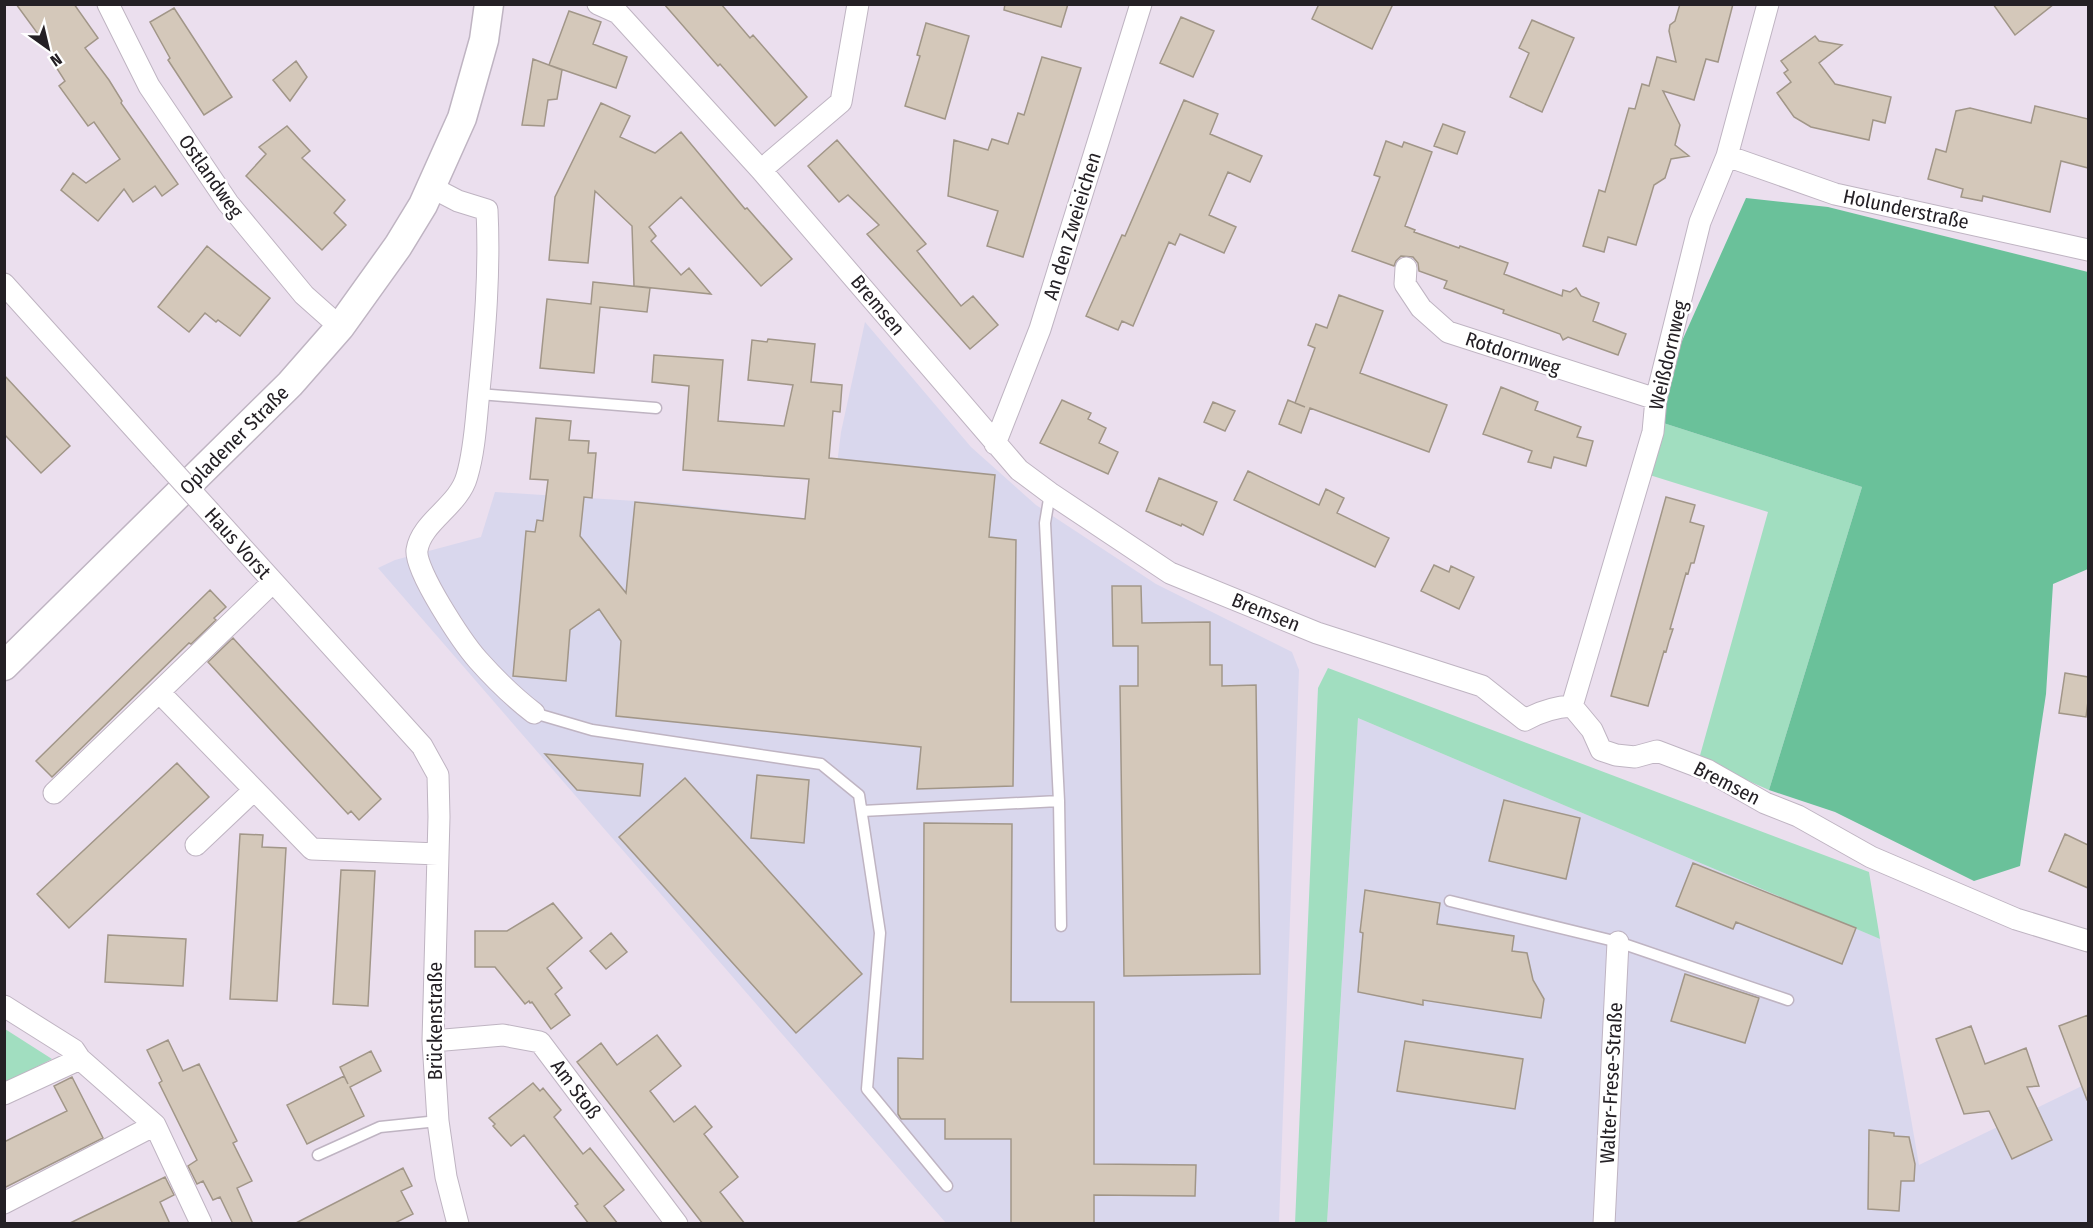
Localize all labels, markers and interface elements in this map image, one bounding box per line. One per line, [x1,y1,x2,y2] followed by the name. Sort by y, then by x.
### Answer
[18,18,78,78] north arrow
[47,49,65,71] text: N
[174,130,249,223] street label: Ostlandweg
[1038,149,1106,303] street label: An den Zweieichen
[1841,184,1971,234] street label: Holunderstraße
[846,270,910,340] street label: Bremsen
[1644,297,1692,412] street label: Weißdornweg
[1462,326,1564,380] street label: Rotdornweg
[175,381,293,499] street label: Opladener Straße
[200,502,277,584] street label: Haus Vorst
[1228,587,1304,637] street label: Bremsen
[1690,756,1764,810] street label: Bremsen
[423,962,447,1080] street label: Brückenstraße
[1595,1002,1627,1164] street label: Walter-Frese-Straße
[546,1055,606,1124] street label: Am Stoß

